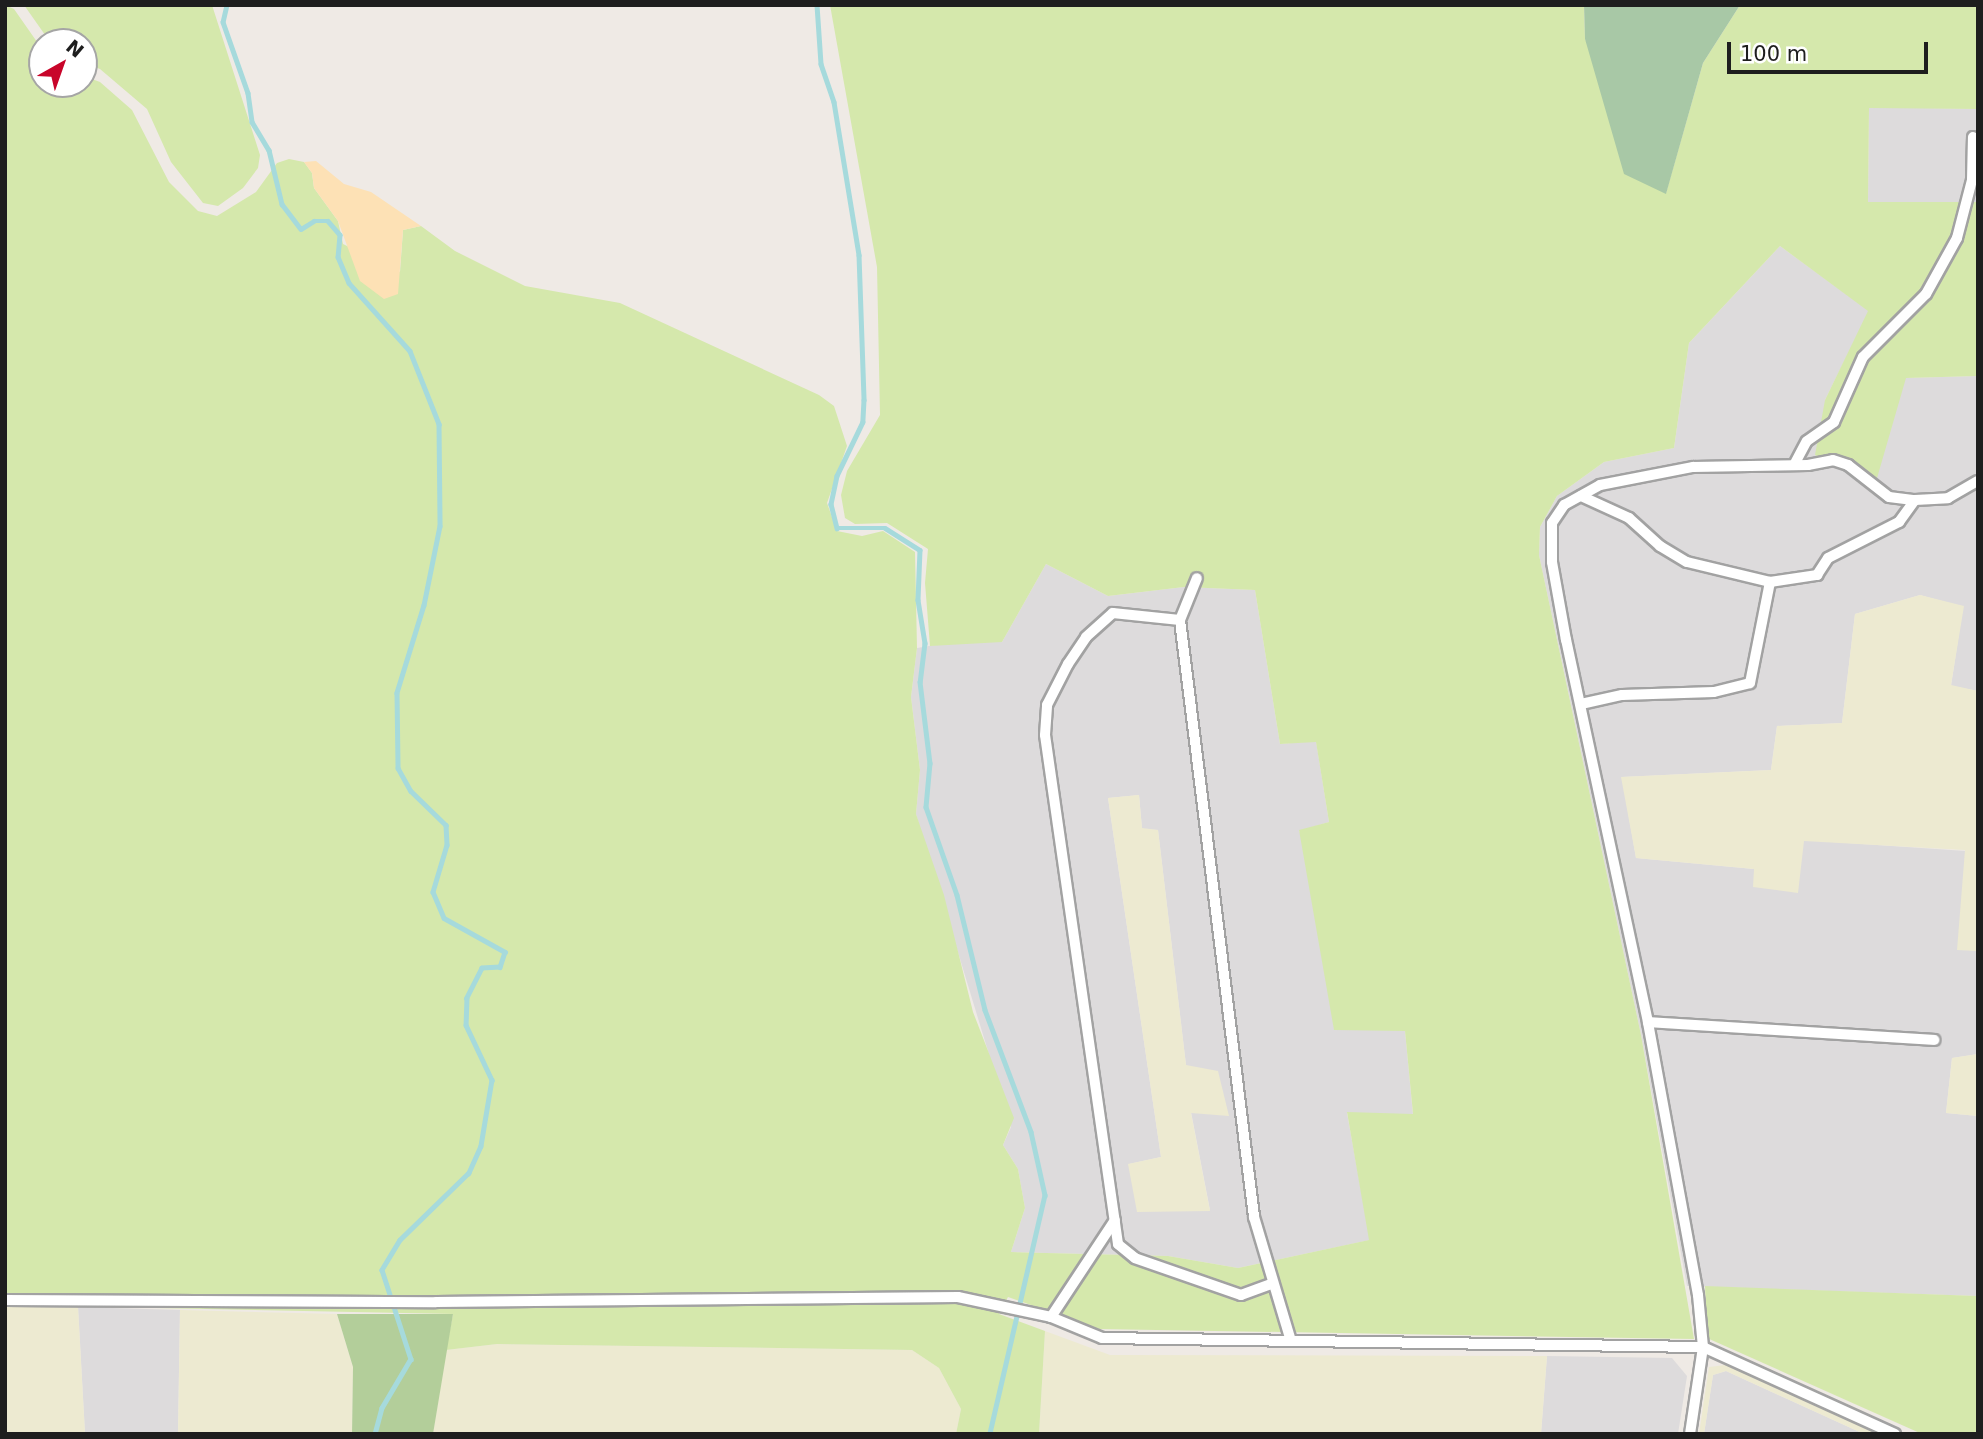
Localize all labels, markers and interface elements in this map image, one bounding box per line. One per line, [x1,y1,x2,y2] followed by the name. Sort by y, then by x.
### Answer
[28,28,98,98] north arrow
[1731,28,1932,72] scale bar
[62,35,88,62] text: N
[1740,42,1807,66] text: 100 m

